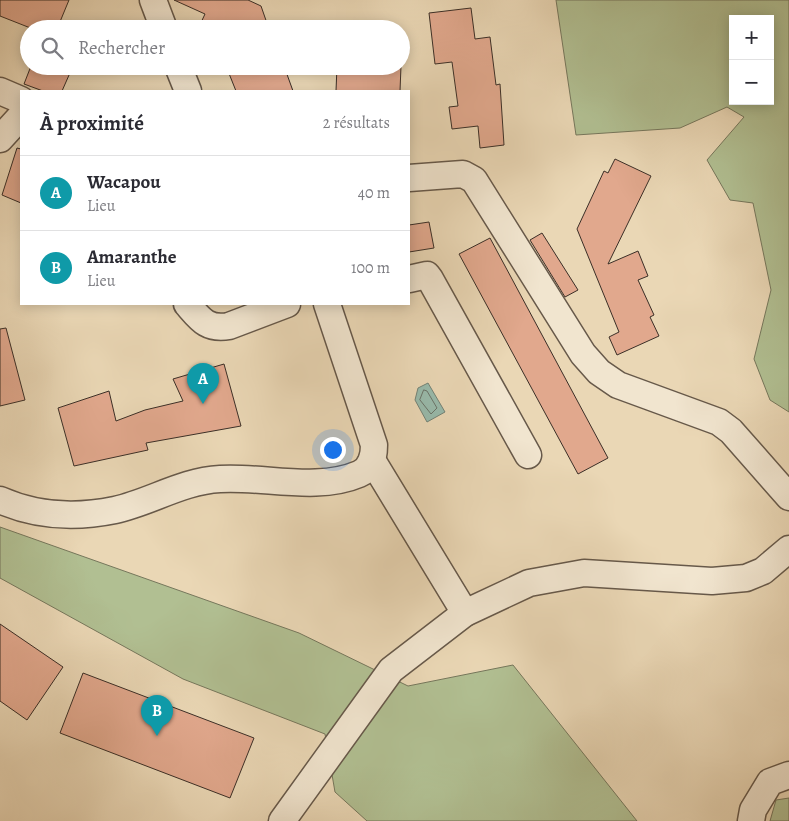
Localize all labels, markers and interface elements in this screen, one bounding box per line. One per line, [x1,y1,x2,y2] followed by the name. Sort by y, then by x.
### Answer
[729,15,774,105] map controls
[729,15,774,60] button: +
[20,20,410,75] search box
[38,34,66,62] icon: search
[78,35,165,61] text: Rechercher
[729,60,774,105] button: −
[40,109,144,137] text: À proximité
[323,112,390,134] text: 2 résultats
[87,169,161,195] text: Wacapou
[51,182,61,204] text: A
[358,182,390,204] text: 40 m
[87,195,115,217] text: Lieu
[87,244,176,270] text: Amaranthe
[51,257,61,279] text: B
[351,257,390,279] text: 100 m
[87,270,115,292] text: Lieu
[187,363,219,404] pin: A
[320,437,346,463] your location
[141,695,173,736] pin: B

